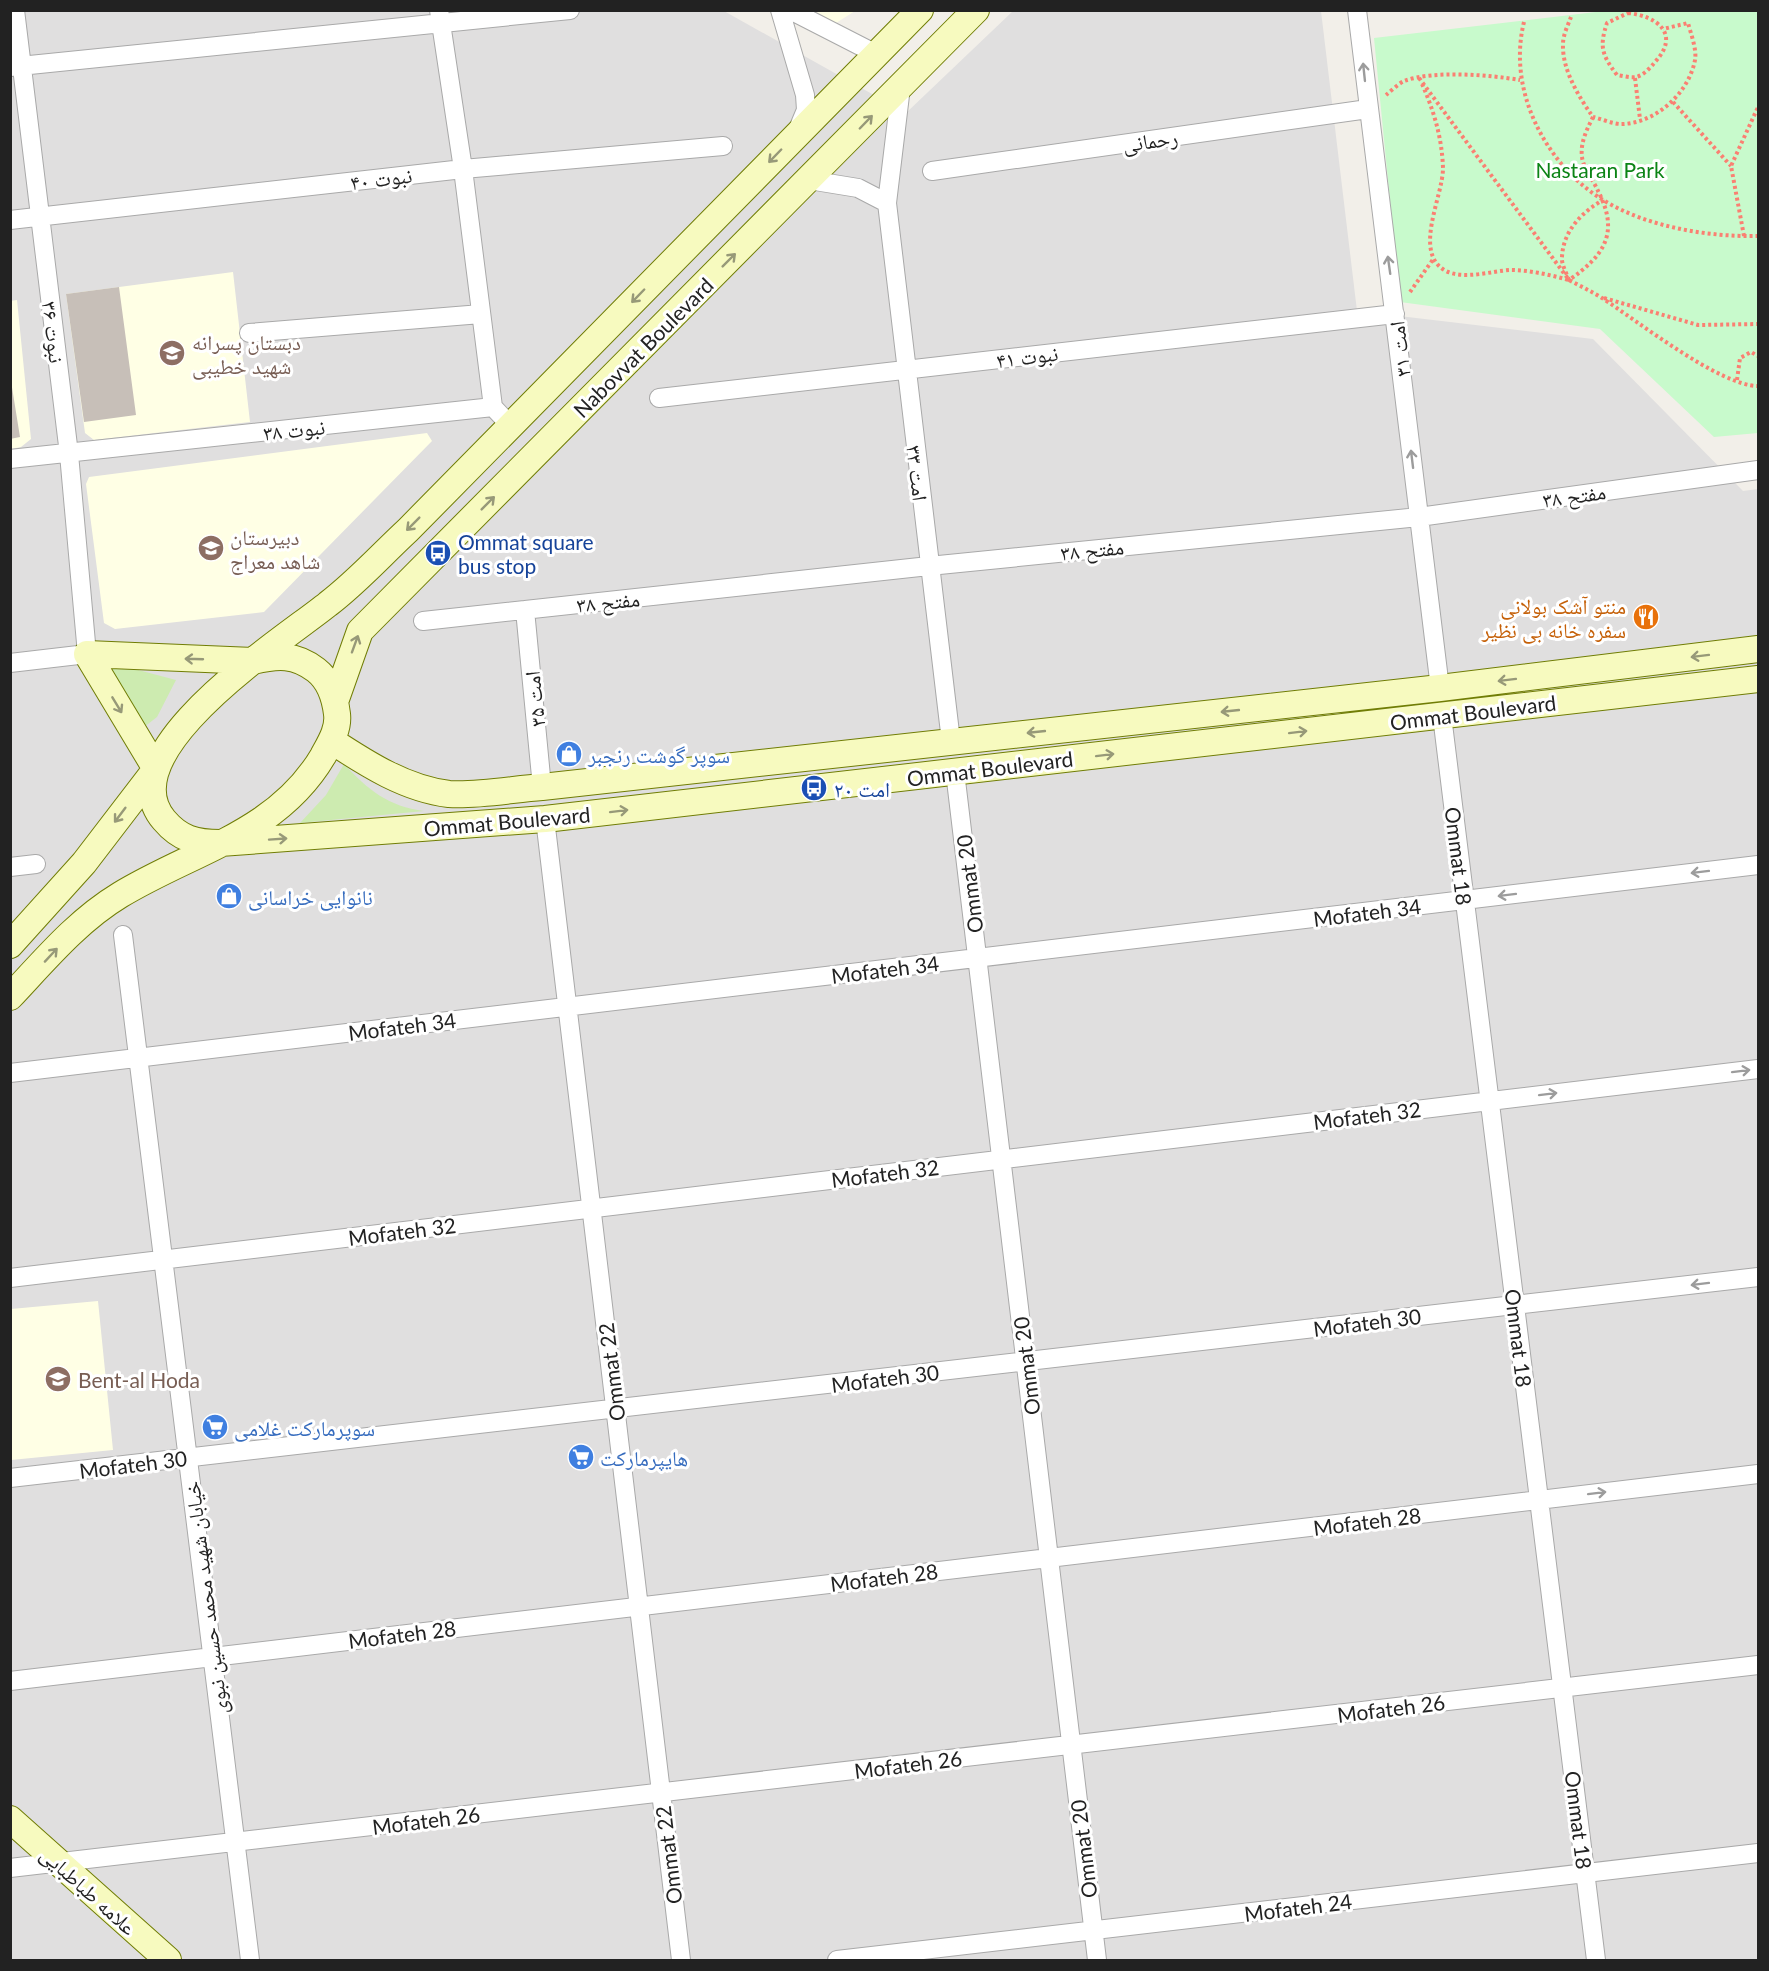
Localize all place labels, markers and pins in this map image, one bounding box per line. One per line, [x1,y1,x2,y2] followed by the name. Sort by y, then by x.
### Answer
[192,329,301,380] place label: دبستان پسرانه شهید خطیبی
[157,338,187,368] school or university icon: دبستان پسرانه شهید خطیبی
[230,524,320,575] place label: دبیرستان شاهد معراج
[458,529,594,578] place label: Ommat square bus stop
[196,533,226,563] school or university icon: دبیرستان شاهد معراج
[423,538,453,568] bus stop icon: Ommat square bus stop
[1481,593,1626,644] place label: منتو آشک بولانی سفره خانه بی نظیر
[1631,602,1661,632] restaurant icon: منتو آشک بولانی سفره خانه بی نظیر
[554,739,584,769] shop icon: سوپر گوشت رنجبر
[587,742,730,768] place label: سوپر گوشت رنجبر
[799,773,829,803] bus stop icon: امت ۲۰
[834,776,890,801] place label: امت ۲۰
[214,881,244,911] shop icon: نانوایی خراسانی
[248,884,373,911] place label: نانوایی خراسانی
[43,1364,73,1394] school or university icon: Bent-al Hoda
[78,1367,200,1392] place label: Bent-al Hoda
[200,1412,230,1442] supermarket icon: سوپرمارکت غلامی
[234,1415,375,1442] place label: سوپرمارکت غلامی
[566,1442,596,1472] supermarket icon: هایپرمارکت
[600,1445,688,1471] place label: هایپرمارکت

